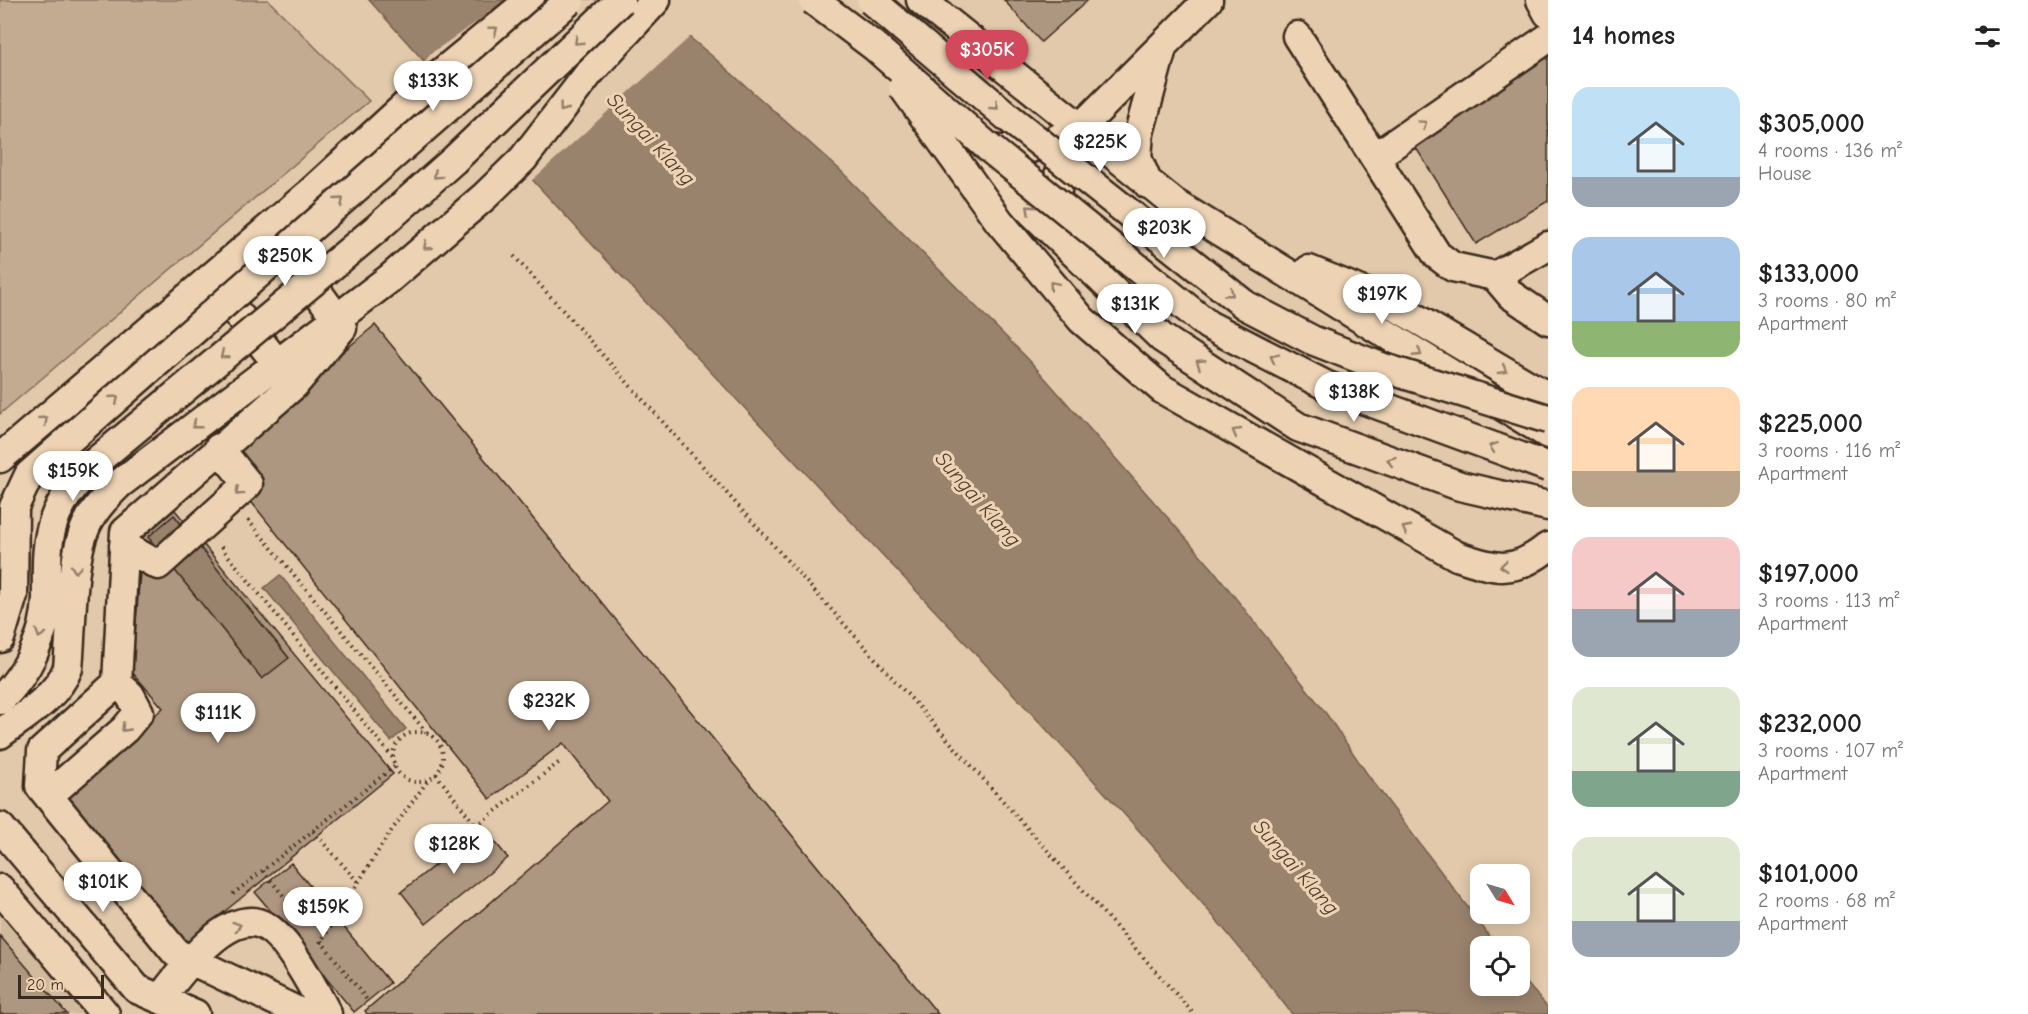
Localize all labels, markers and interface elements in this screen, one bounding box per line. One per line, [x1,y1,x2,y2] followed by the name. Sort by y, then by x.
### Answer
[1971,20,2004,53] icon: filters
[1572,21,1675,51] text: 14 homes
[487,26,498,37] one-way arrow
[945,30,1029,81] pin: $305K
[575,33,586,44] one-way arrow
[959,38,1015,61] text: $305K
[391,61,475,112] pin: $133K
[408,69,458,92] text: $133K
[602,88,700,190] water label: Sungai Klang
[988,99,999,110] one-way arrow
[560,101,571,112] one-way arrow
[1758,109,1865,139] text: $305,000
[1620,111,1692,183] icon: home
[1416,120,1427,131] one-way arrow
[1058,122,1142,173] pin: $225K
[1073,130,1127,153] text: $225K
[1758,139,1902,162] text: 4 rooms · 136 m²
[1758,162,1812,185] text: House
[433,168,444,179] one-way arrow
[333,197,344,208] one-way arrow
[1026,205,1037,216] one-way arrow
[1122,208,1206,259] pin: $203K
[1137,216,1191,239] text: $203K
[243,236,327,287] pin: $250K
[423,239,434,250] one-way arrow
[257,244,313,267] text: $250K
[1758,259,1859,289] text: $133,000
[1620,261,1692,333] icon: home
[1340,274,1424,325] pin: $197K
[1049,281,1060,292] one-way arrow
[1357,282,1407,305] text: $197K
[1093,284,1177,335] pin: $131K
[1223,286,1234,297] one-way arrow
[1758,289,1896,312] text: 3 rooms · 80 m²
[1111,292,1159,315] text: $131K
[1758,312,1848,335] text: Apartment
[1411,346,1422,357] one-way arrow
[220,348,231,359] one-way arrow
[1269,354,1280,366] one-way arrow
[1196,359,1207,370] one-way arrow
[1497,363,1507,374] one-way arrow
[1312,372,1396,423] pin: $138K
[1328,380,1380,403] text: $138K
[108,395,119,406] one-way arrow
[1758,409,1863,439] text: $225,000
[1620,411,1692,483] icon: home
[37,417,48,428] one-way arrow
[192,417,203,428] one-way arrow
[1232,428,1243,439] one-way arrow
[1758,439,1900,462] text: 3 rooms · 116 m²
[1488,441,1499,454] one-way arrow
[930,447,1026,551] water label: Sungai Klang
[31,451,115,502] pin: $159K
[1386,456,1397,468] one-way arrow
[47,459,99,482] text: $159K
[1758,462,1848,485] text: Apartment
[235,485,246,496] one-way arrow
[1401,525,1412,536] one-way arrow
[1500,559,1509,572] one-way arrow
[1758,559,1859,589] text: $197,000
[1620,561,1692,633] icon: home
[70,564,83,573] one-way arrow
[1758,589,1899,612] text: 3 rooms · 113 m²
[1758,612,1848,635] text: Apartment
[34,628,47,639] one-way arrow
[507,681,591,732] pin: $232K
[522,689,576,712] text: $232K
[176,693,260,744] pin: $111K
[195,701,241,724] text: $111K
[1758,709,1862,739] text: $232,000
[1620,711,1692,783] icon: home
[121,721,132,732] one-way arrow
[1758,739,1903,762] text: 3 rooms · 107 m²
[1758,762,1848,785] text: Apartment
[1248,815,1344,919] water label: Sungai Klang
[412,824,496,875] pin: $128K
[428,832,480,855] text: $128K
[1758,859,1859,889] text: $101,000
[1620,861,1692,933] icon: home
[61,862,145,913] pin: $101K
[1470,864,1530,924] north arrow
[1470,864,1530,996] map controls
[78,870,128,893] text: $101K
[281,887,365,938] pin: $159K
[1758,889,1895,912] text: 2 rooms · 68 m²
[297,895,349,918] text: $159K
[1758,912,1848,935] text: Apartment
[232,920,242,933] one-way arrow
[1470,936,1530,996] button: locate
[18,972,104,1000] scale bar
[27,976,64,994] text: 20 m

